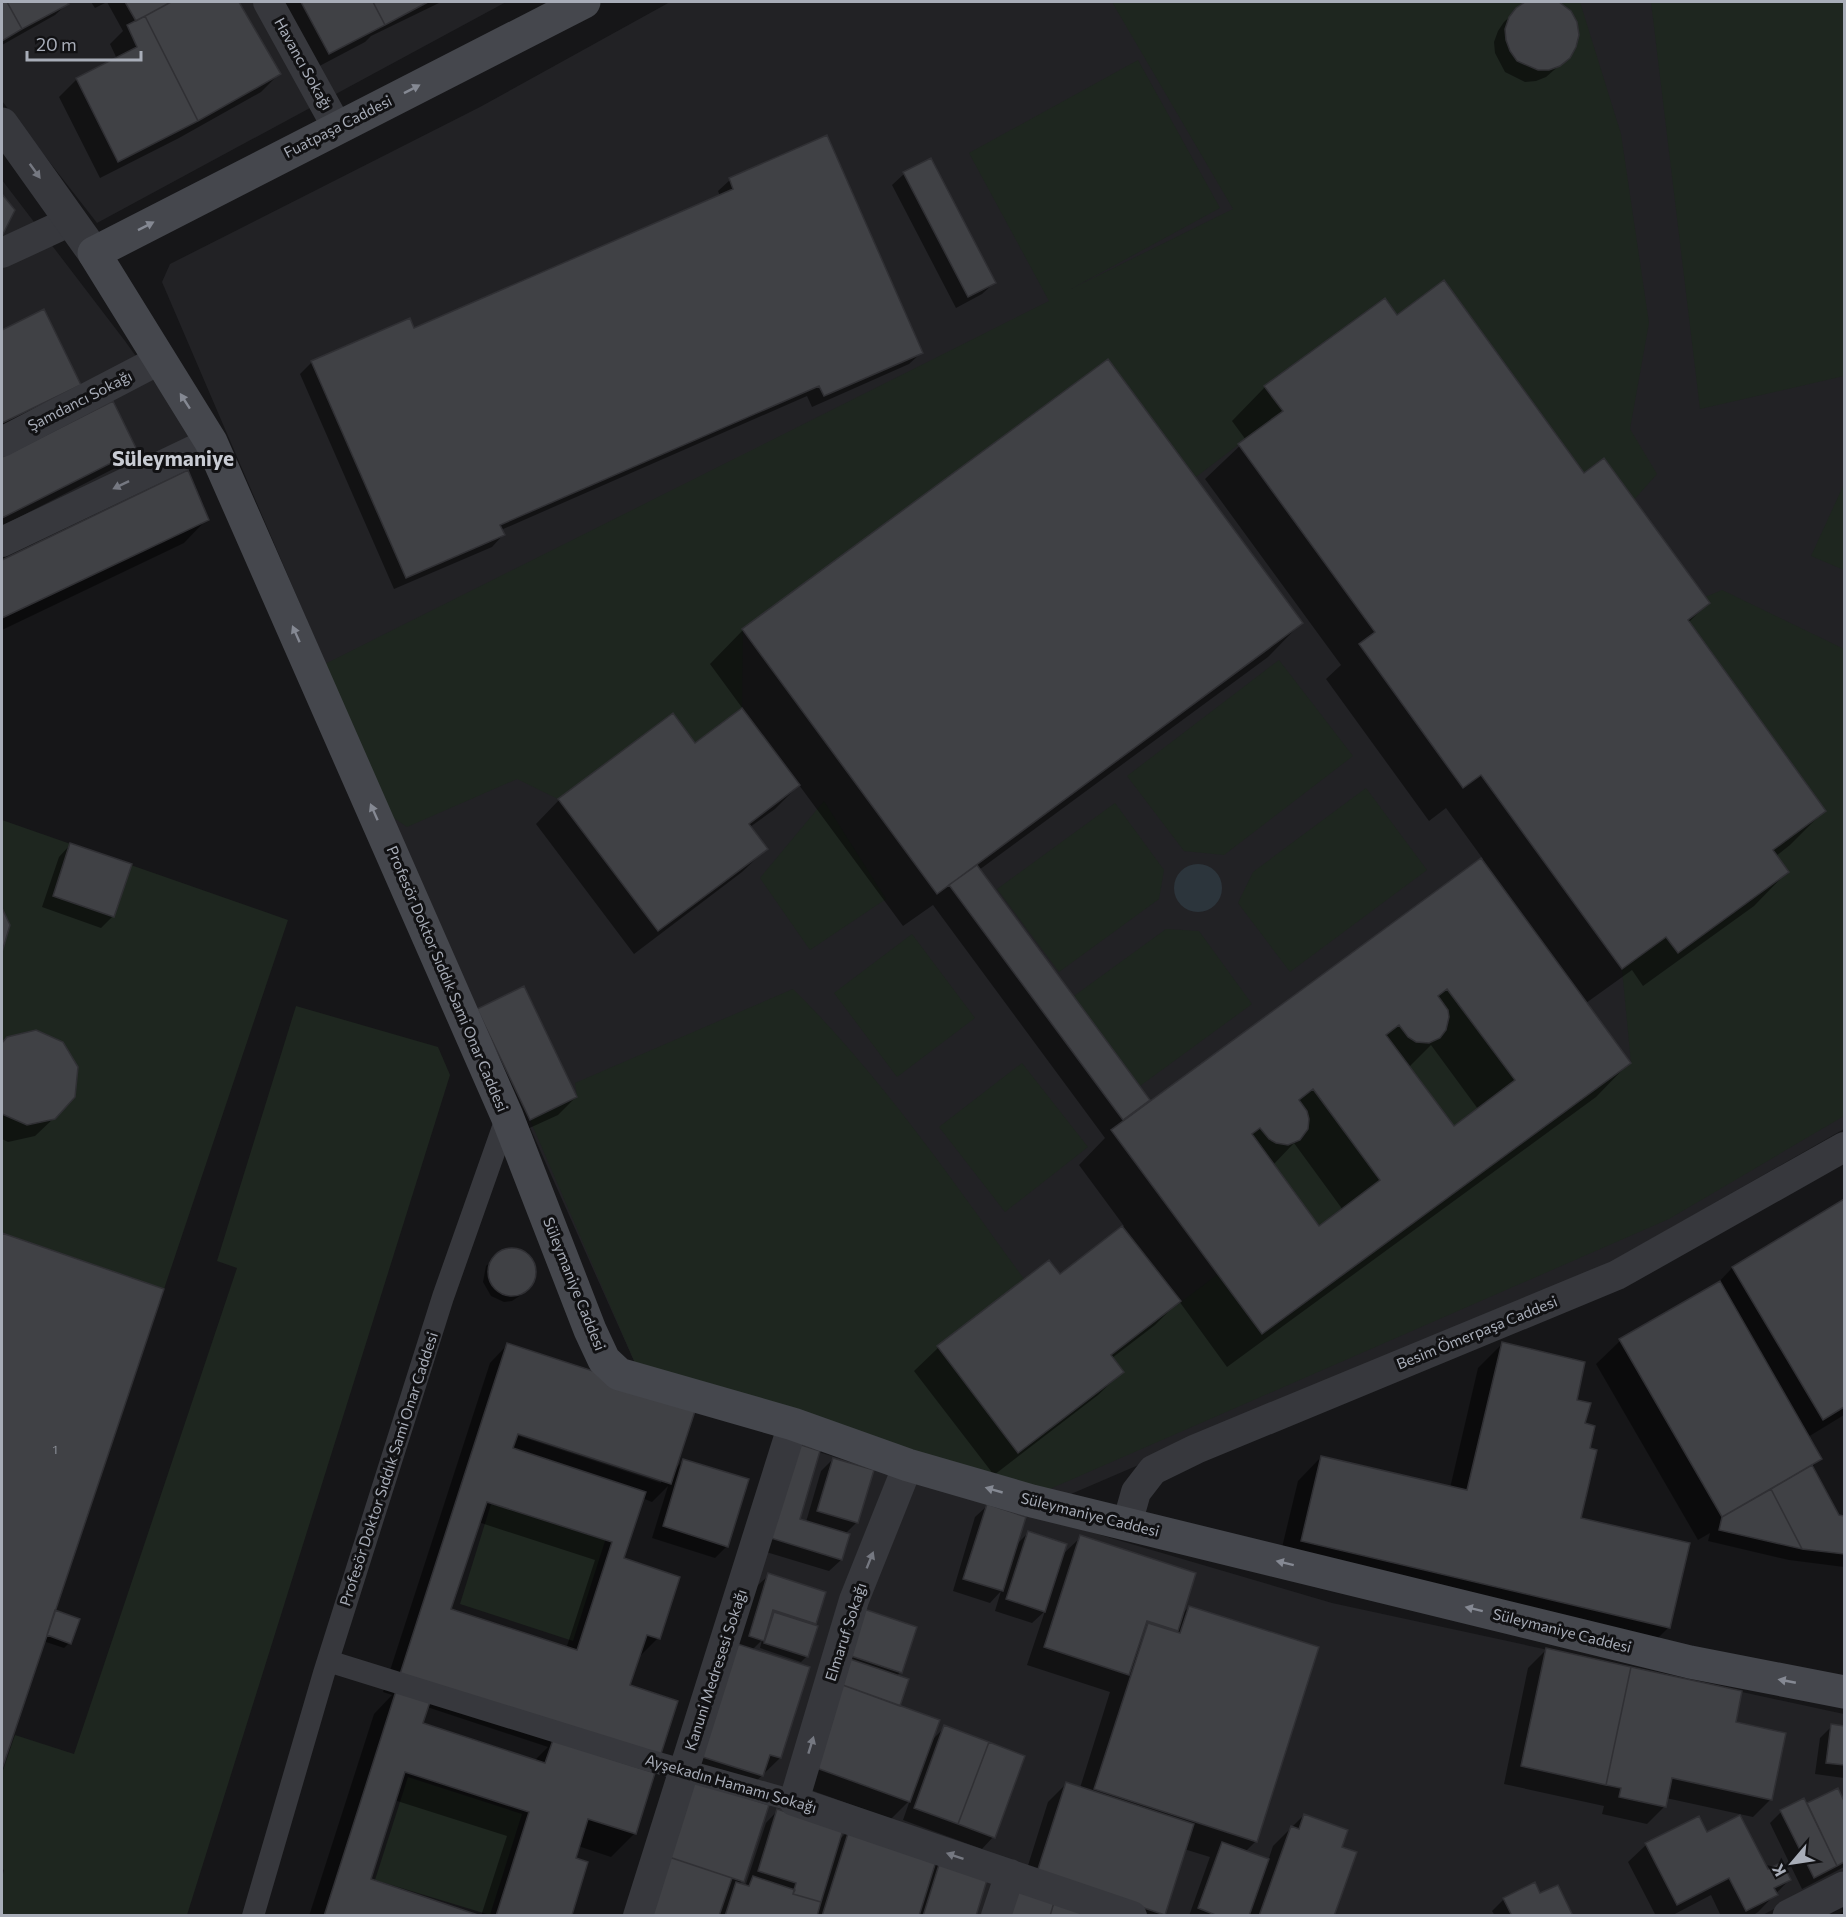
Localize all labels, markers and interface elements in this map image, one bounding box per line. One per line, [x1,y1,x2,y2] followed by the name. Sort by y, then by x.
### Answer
[271,14,337,113] street label: Havancı Sokağı
[27,24,141,62] scale bar
[36,33,77,55] text: 20 m
[404,84,421,94] one-way arrow
[280,91,395,161] street label: Fuatpaşa Caddesi
[29,164,41,179] one-way arrow
[137,221,154,231] one-way arrow
[24,366,135,434] street label: Şamdancı Sokağı
[180,393,191,409] one-way arrow
[112,445,234,470] district label: Süleymaniye
[112,480,129,490] one-way arrow
[291,625,300,642] one-way arrow
[370,804,379,821] one-way arrow
[384,843,512,1114] street label: Profesör Doktor Sıddık Sami Onar Caddesi
[540,1214,610,1353] street label: Süleymaniye Caddesi
[1394,1292,1560,1373] street label: Besim Ömerpaşa Caddesi
[335,1329,441,1608] street label: Profesör Doktor Sıddık Sami Onar Caddesi
[52,1442,58,1456] house number: 1
[985,1485,1003,1494] one-way arrow
[1019,1488,1161,1540] street label: Süleymaniye Caddesi
[866,1551,876,1569] one-way arrow
[1276,1557,1294,1567] one-way arrow
[821,1580,869,1683] street label: Elmaruf Sokağı
[680,1587,750,1753] street label: Kanuni Medresesi Sokağı
[1465,1604,1483,1614] one-way arrow
[1491,1604,1633,1656] street label: Süleymaniye Caddesi
[1777,1676,1796,1685] one-way arrow
[807,1736,816,1754] one-way arrow
[643,1750,819,1816] street label: Ayşekadın Hamamı Sokağı
[1762,1833,1822,1893] north arrow
[946,1850,964,1860] one-way arrow
[1767,1861,1789,1880] text: K

